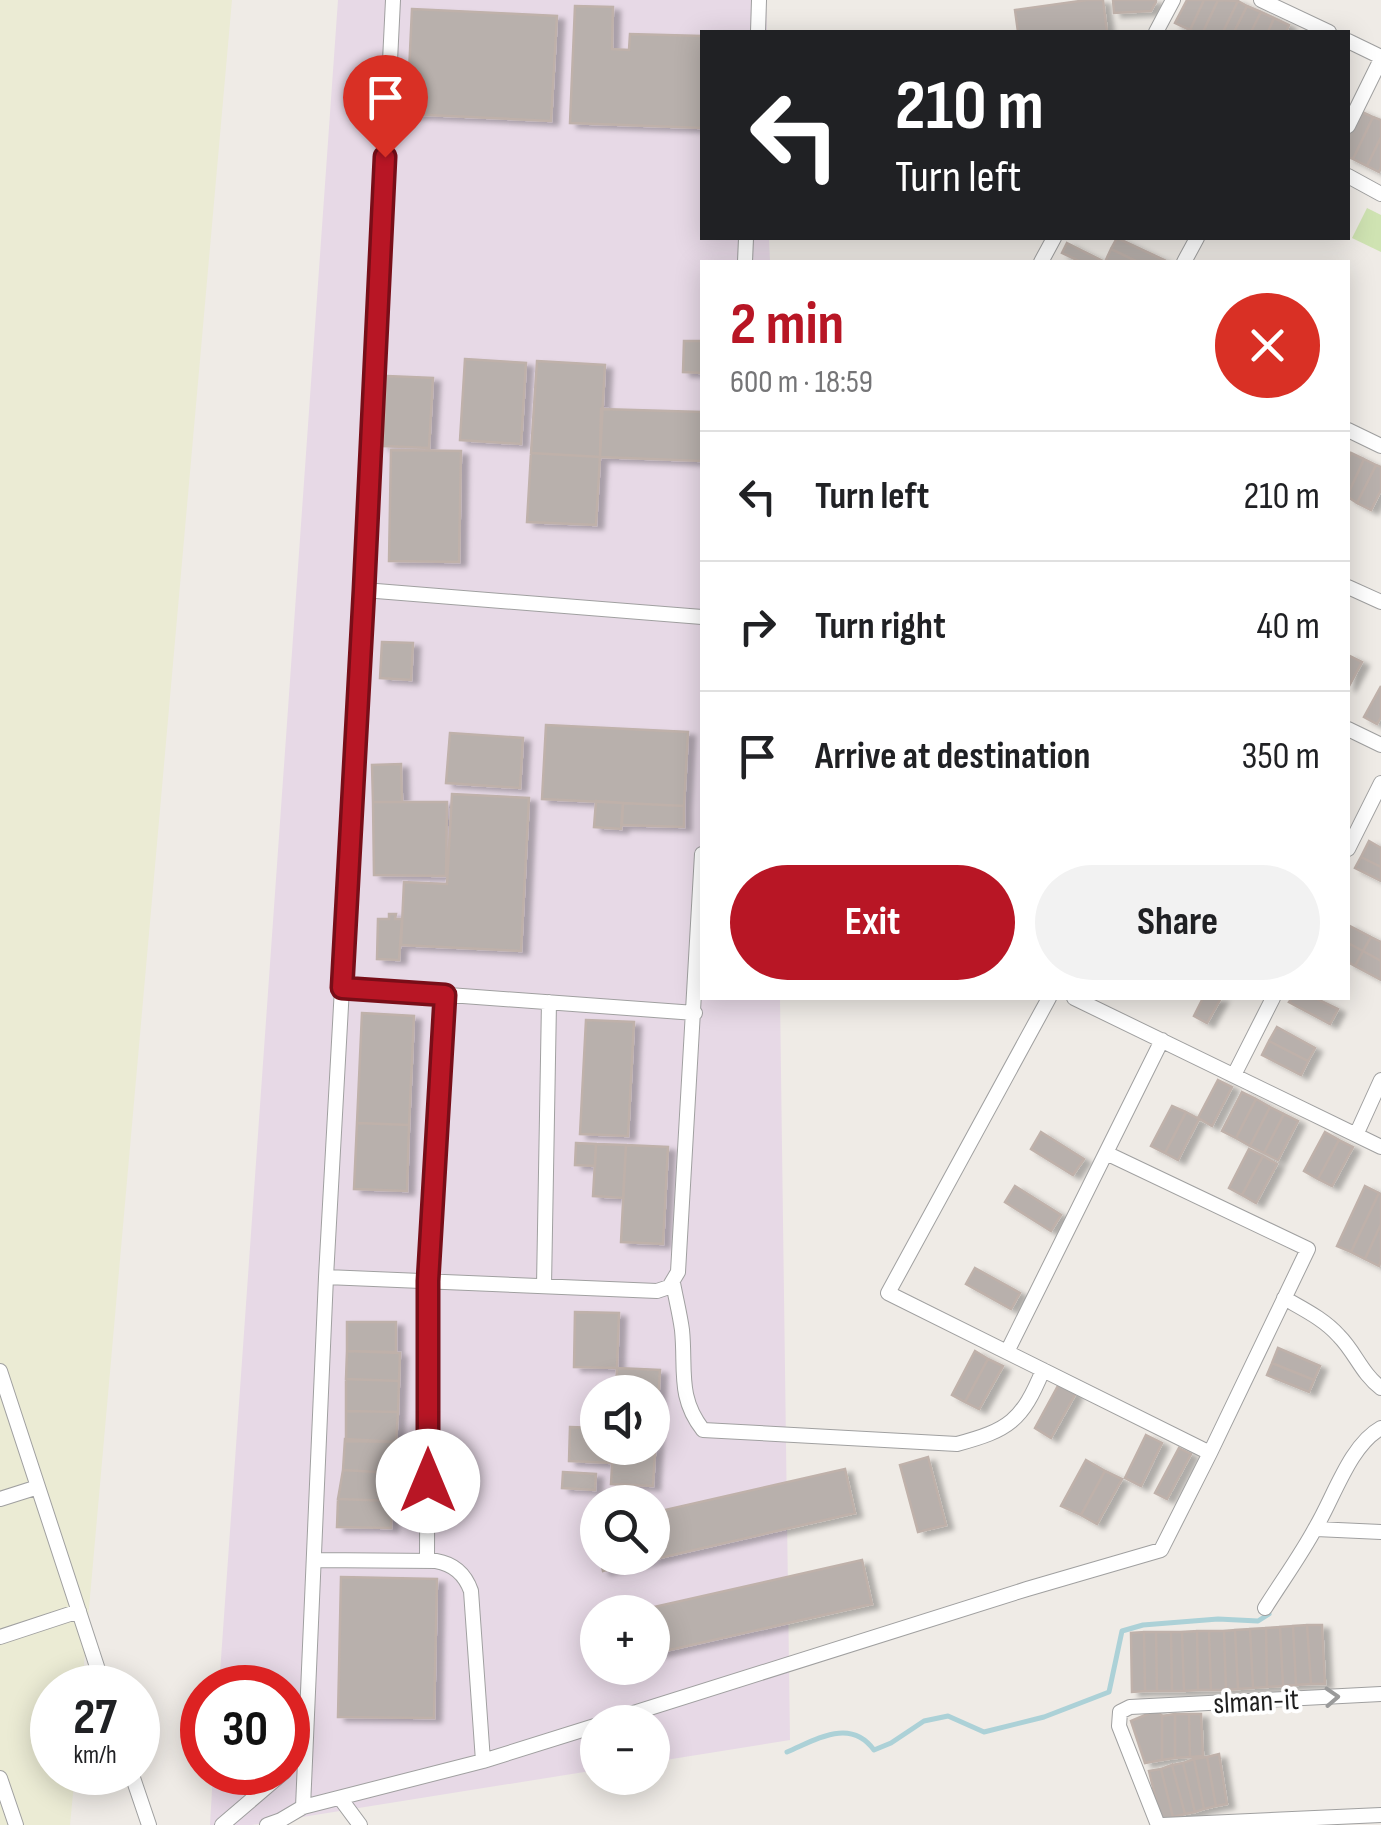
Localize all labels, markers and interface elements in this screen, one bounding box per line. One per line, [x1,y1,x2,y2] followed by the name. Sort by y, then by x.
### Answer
[343,55,428,158] pin
[895,65,1044,149] text: 210 m
[358,70,413,125] icon: arrive
[730,70,860,200] icon: left
[895,150,1021,205] text: Turn left
[730,289,844,361] text: 2 min
[1215,293,1320,398] button: close
[730,363,873,402] text: 600 m · 18:59
[730,469,785,524] icon: left
[815,474,929,519] text: Turn left
[1244,474,1320,519] text: 210 m
[730,599,785,654] icon: right
[815,604,946,649] text: Turn right
[1257,604,1320,649] text: 40 m
[730,729,785,784] icon: arrive
[815,734,1090,779] text: Arrive at destination
[1241,734,1320,779] text: 350 m
[730,865,1015,980] button: Exit
[1035,865,1320,980] button: Share
[580,1375,670,1795] map controls
[580,1375,670,1465] button: sound
[376,1429,480,1533] position arrow
[580,1485,670,1575] button: search
[580,1595,670,1685] button: +
[180,1665,310,1795] speed limit sign: 30
[1212,1682,1300,1722] street label: slman-it
[1325,1687,1341,1708] one-way arrow
[73,1688,117,1748] text: 27
[580,1705,670,1795] button: −
[73,1740,117,1771] text: km/h

